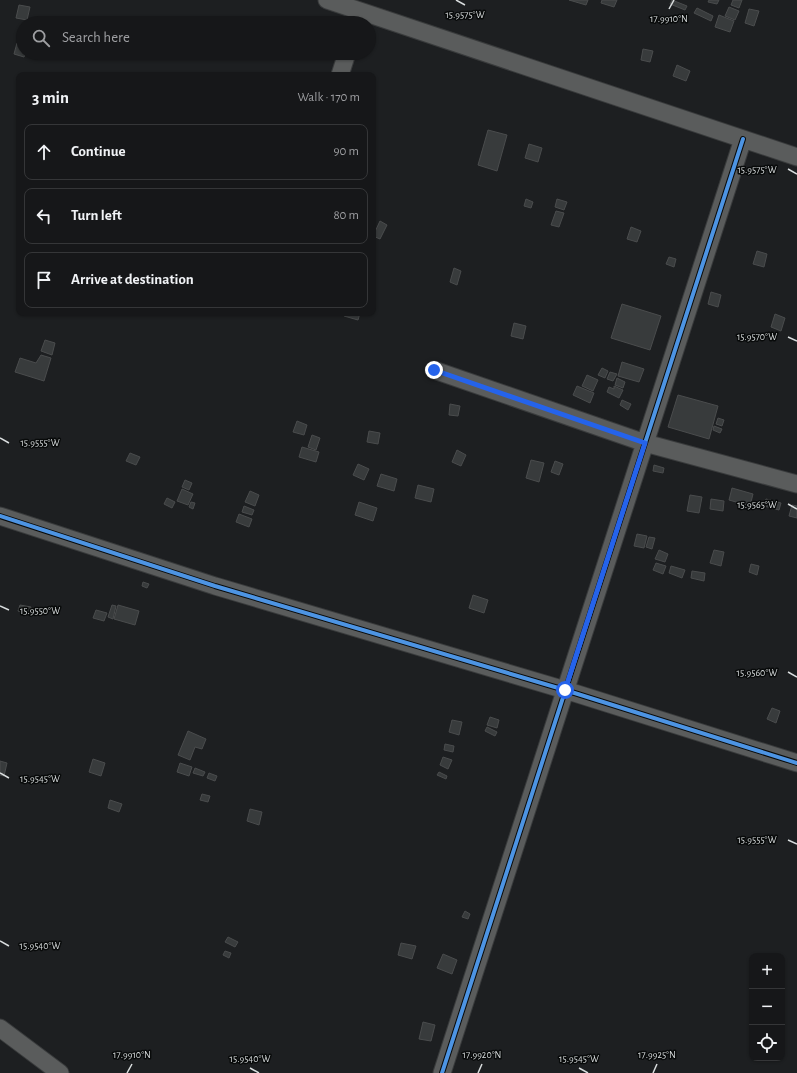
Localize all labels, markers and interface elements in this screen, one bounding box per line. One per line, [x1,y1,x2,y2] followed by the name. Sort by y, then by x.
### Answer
[445,10,485,20] text: 15.9575°W
[650,14,688,24] text: 17.9910°N
[16,16,376,60] search box
[30,27,52,49] icon: search
[62,30,130,45] text: Search here
[32,89,69,106] text: 3 min
[297,91,360,104] text: Walk · 170 m
[33,141,55,163] icon: ahead
[71,144,126,159] text: Continue
[333,145,359,158] text: 90 m
[737,165,777,175] text: 15.9575°W
[33,205,55,227] icon: left
[71,208,122,223] text: Turn left
[333,209,359,222] text: 80 m
[33,269,55,291] icon: arrive
[71,272,194,287] text: Arrive at destination
[737,332,777,342] text: 15.9570°W
[425,361,443,379] route end
[20,438,60,448] text: 15.9555°W
[737,500,777,510] text: 15.9565°W
[20,606,60,616] text: 15.9550°W
[737,668,777,678] text: 15.9560°W
[556,681,574,699] route start
[20,774,60,784] text: 15.9545°W
[737,835,777,845] text: 15.9555°W
[20,941,61,951] text: 15.9540°W
[749,953,785,1061] map controls
[749,953,785,989] button: +
[749,989,785,1025] button: −
[749,1025,785,1061] button: locate
[113,1050,151,1060] text: 17.9910°N
[463,1050,501,1060] text: 17.9920°N
[638,1050,676,1060] text: 17.9925°N
[230,1054,271,1064] text: 15.9540°W
[559,1054,599,1064] text: 15.9545°W

